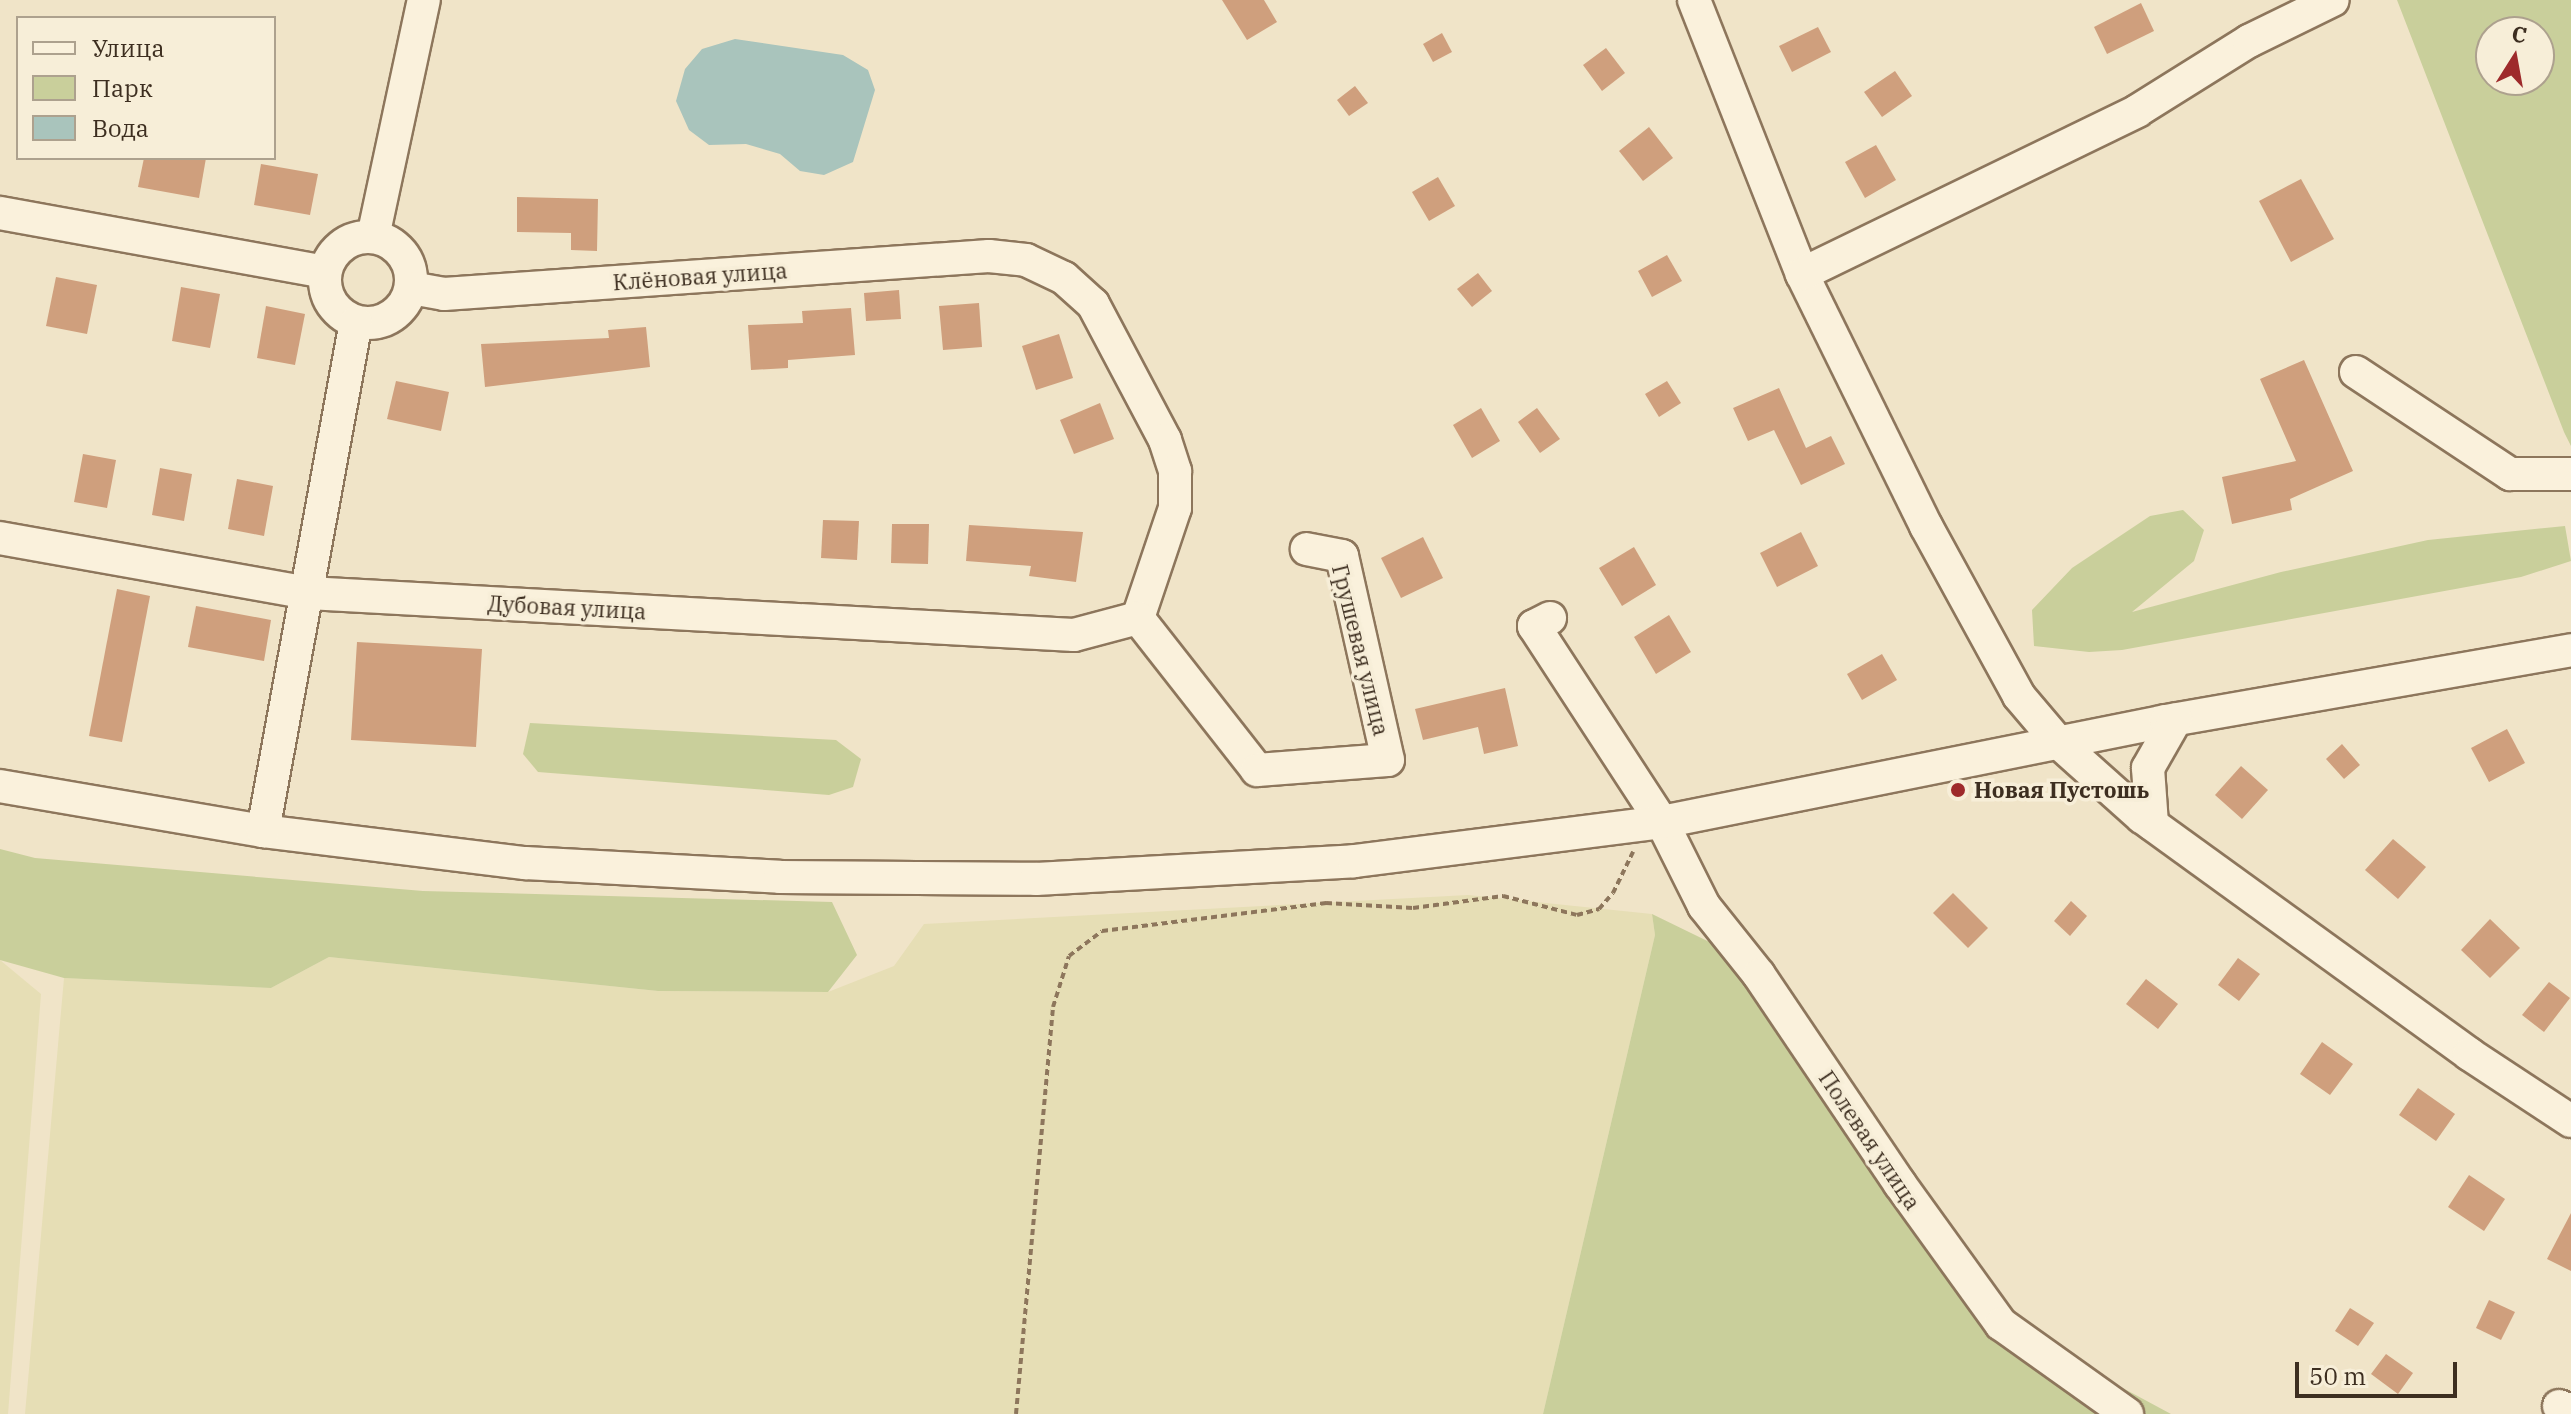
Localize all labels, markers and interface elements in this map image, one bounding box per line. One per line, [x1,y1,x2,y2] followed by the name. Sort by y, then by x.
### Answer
[16,16,276,160] legend
[2475,16,2555,96] north arrow
[2509,18,2529,50] text: С
[92,32,165,64] text: Улица
[92,72,153,104] text: Парк
[92,112,149,144] text: Вода
[612,257,788,295] street label: Клёновая улица
[1327,562,1395,738] street label: Грушевая улица
[487,590,647,624] street label: Дубовая улица
[1974,777,2149,803] place label: Новая Пустошь
[1949,781,1967,799] marker: Новая Пустошь
[1814,1065,1926,1215] street label: Полевая улица
[2299,1346,2461,1396] scale bar
[2309,1360,2366,1392] text: 50 m

